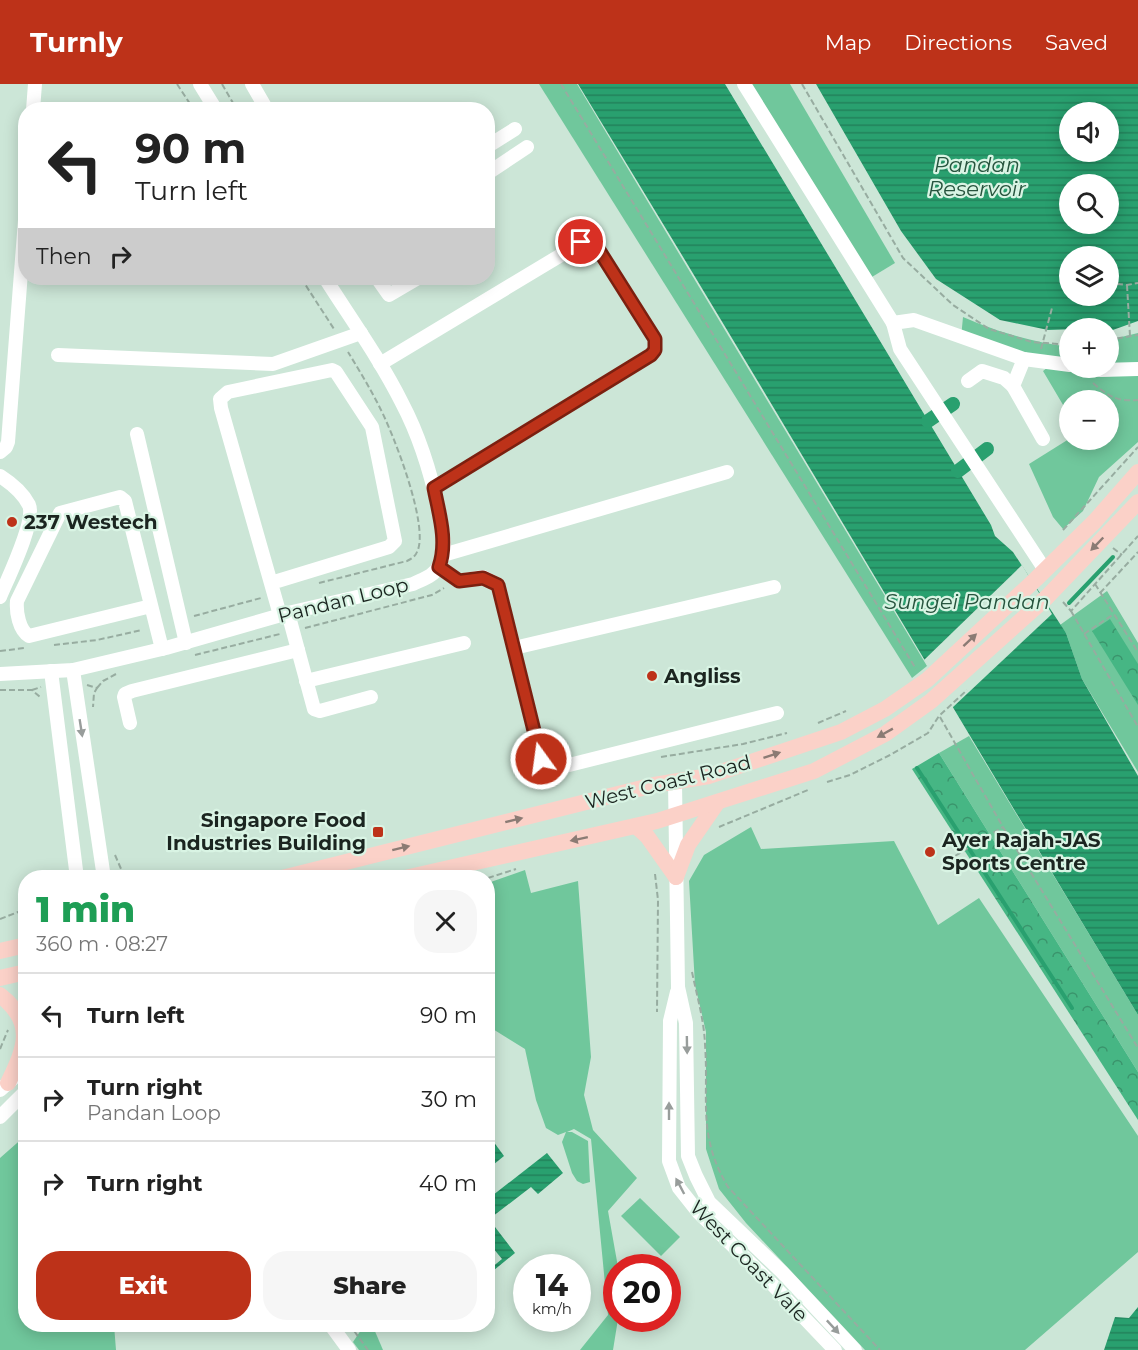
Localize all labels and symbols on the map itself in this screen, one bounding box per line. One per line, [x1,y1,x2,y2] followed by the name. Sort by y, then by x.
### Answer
[928,152,1026,201] water label: Pandan Reservoir
[555,216,606,267] pin
[24,510,157,534] place label: 237 Westech
[5,515,19,529] marker: 237 Westech
[1091,537,1105,551] one-way arrow
[275,572,411,628] street label: Pandan Loop
[884,589,1050,614] water label: Sungei Pandan
[962,634,977,647] one-way arrow
[663,664,741,688] place label: Angliss
[645,669,659,683] marker: Angliss
[77,718,86,737] one-way arrow
[509,727,573,791] position arrow
[876,728,893,738] one-way arrow
[583,750,753,814] street label: West Coast Road
[763,750,781,759] one-way arrow
[166,808,366,855] place label: Singapore Food Industries Building
[505,815,523,825] one-way arrow
[371,825,385,839] marker: Singapore Food Industries Building
[941,828,1101,875] place label: Ayer Rajah-JAS Sports Centre
[569,835,588,844] one-way arrow
[391,842,410,852] one-way arrow
[923,845,937,859] marker: Ayer Rajah-JAS Sports Centre
[682,1035,692,1054] one-way arrow
[665,1101,674,1120] one-way arrow
[675,1177,685,1194] one-way arrow
[685,1195,813,1327] street label: West Coast Vale
[603,1254,681,1332] speed limit sign: 20
[826,1319,839,1334] one-way arrow

